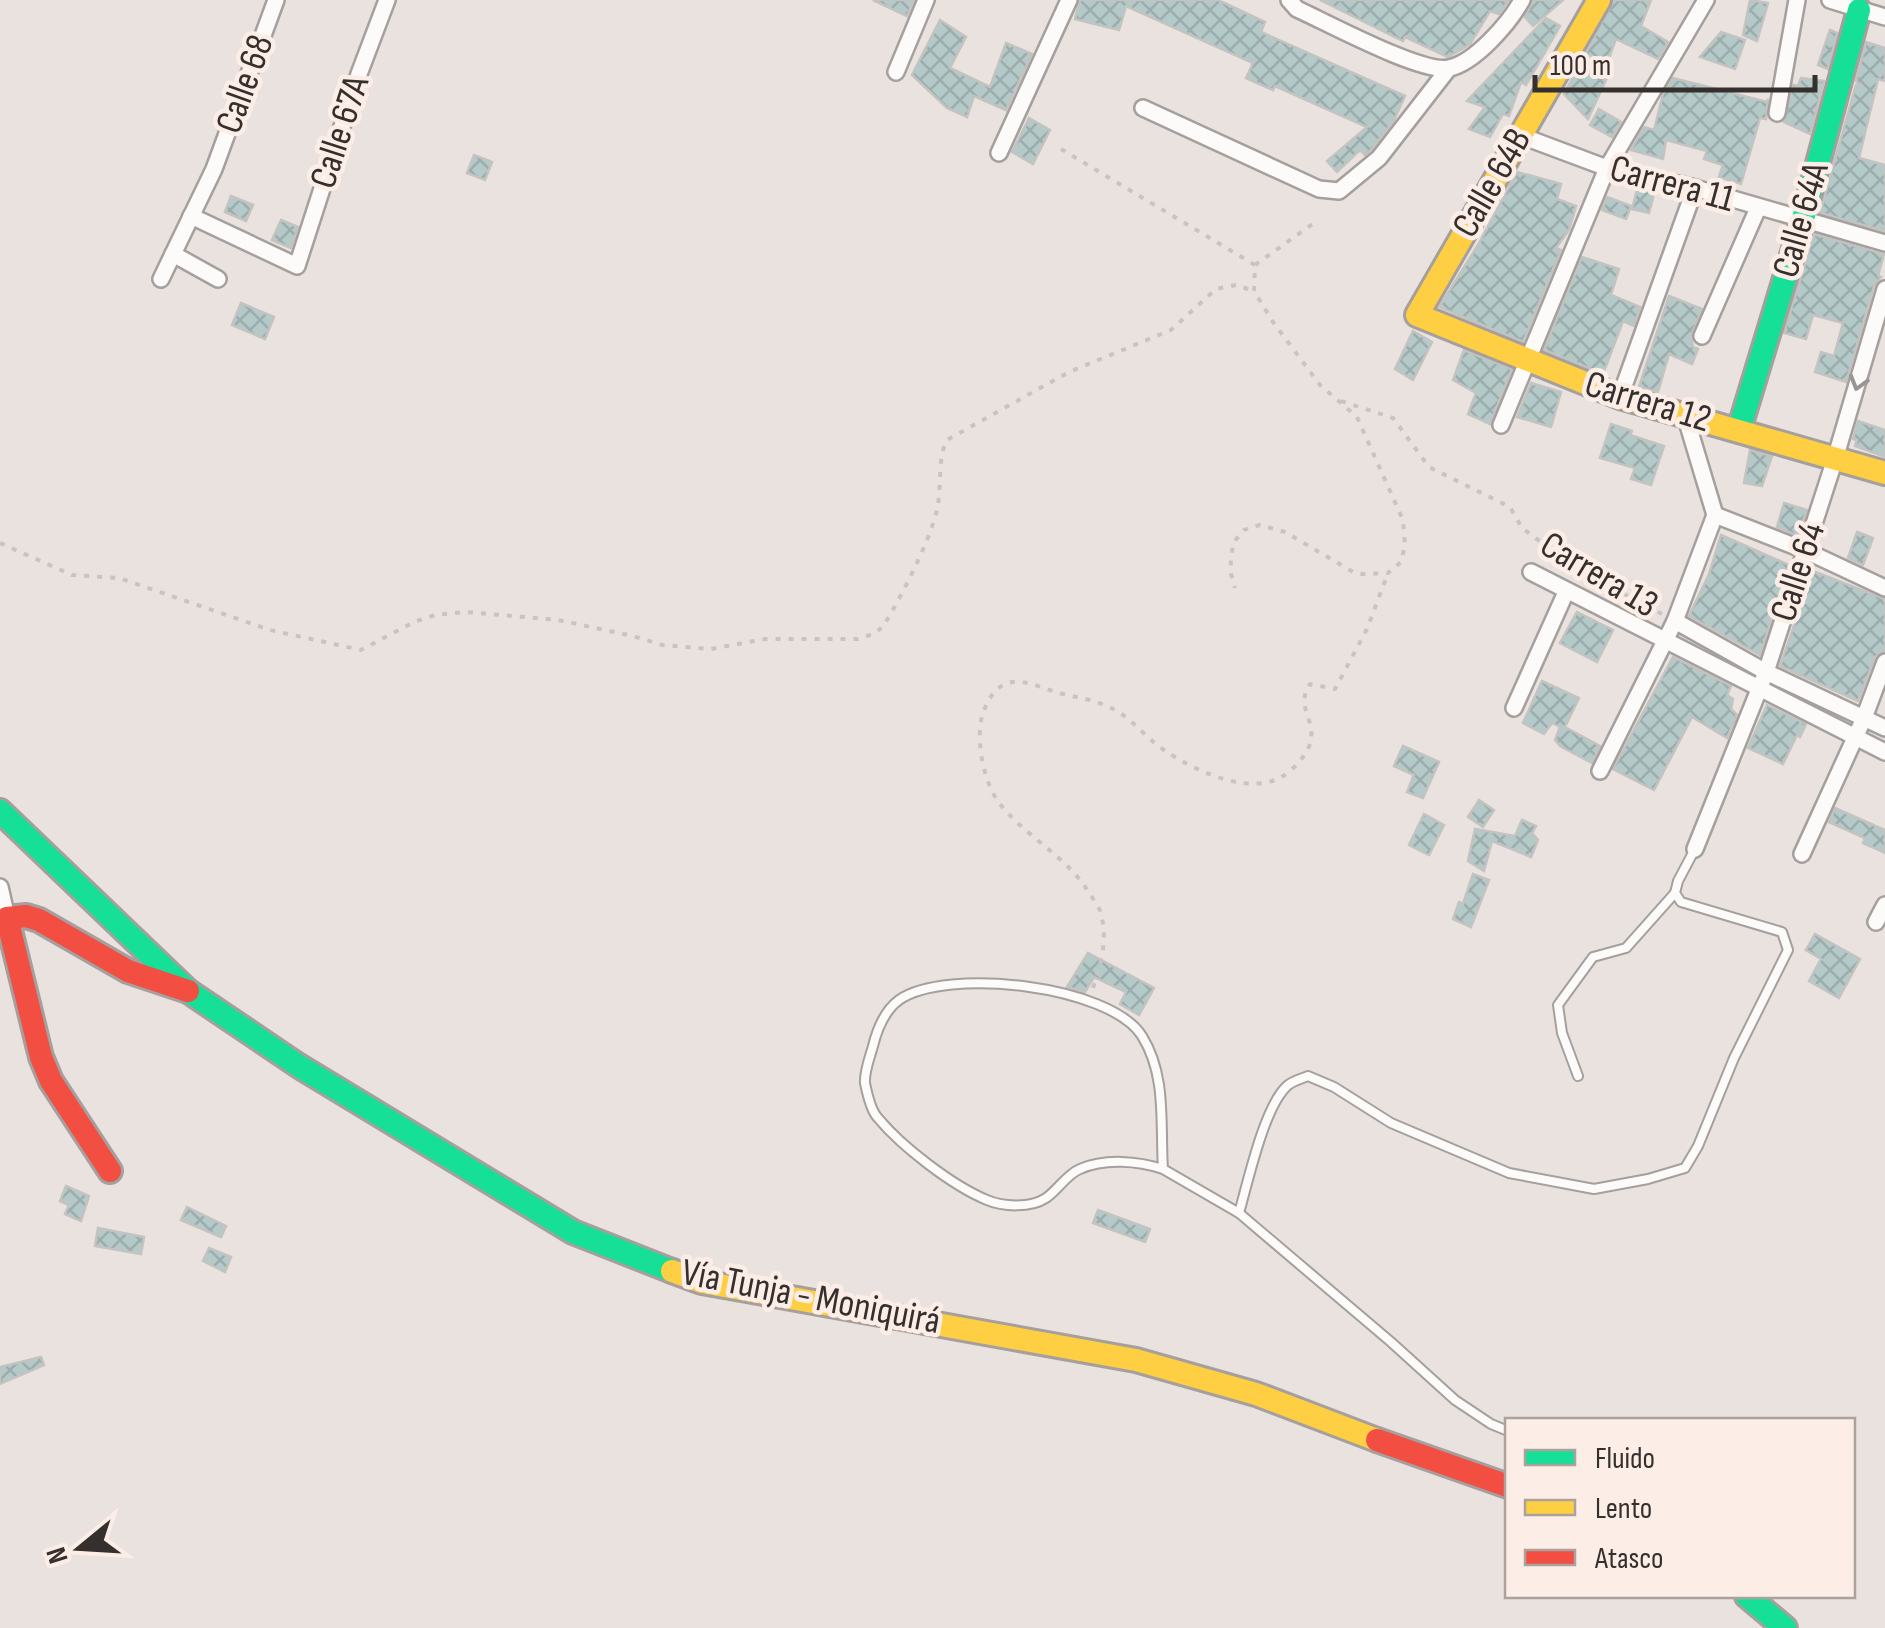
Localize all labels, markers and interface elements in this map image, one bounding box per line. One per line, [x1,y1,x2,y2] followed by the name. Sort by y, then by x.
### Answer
[207,29,283,139] street label: Calle 68
[1535,30,1815,92] scale bar
[1550,48,1611,84] text: 100 m
[301,70,379,194] street label: Calle 67A
[1443,121,1541,245] street label: Calle 64B
[1605,146,1739,222] street label: Carrera 11
[1763,157,1839,283] street label: Calle 64A
[1580,362,1716,442] street label: Carrera 12
[1849,374,1870,391] one-way arrow
[1761,517,1835,627] street label: Calle 64
[1532,522,1666,628] street label: Carrera 13
[678,1250,944,1344] street label: Vía Tunja - Moniquirá
[1505,1418,1855,1598] legend
[1595,1441,1655,1477] text: Fluido
[1595,1491,1652,1527] text: Lento
[30,1498,130,1598] north arrow
[1594,1541,1664,1577] text: Atasco
[40,1543,76,1567] text: N

